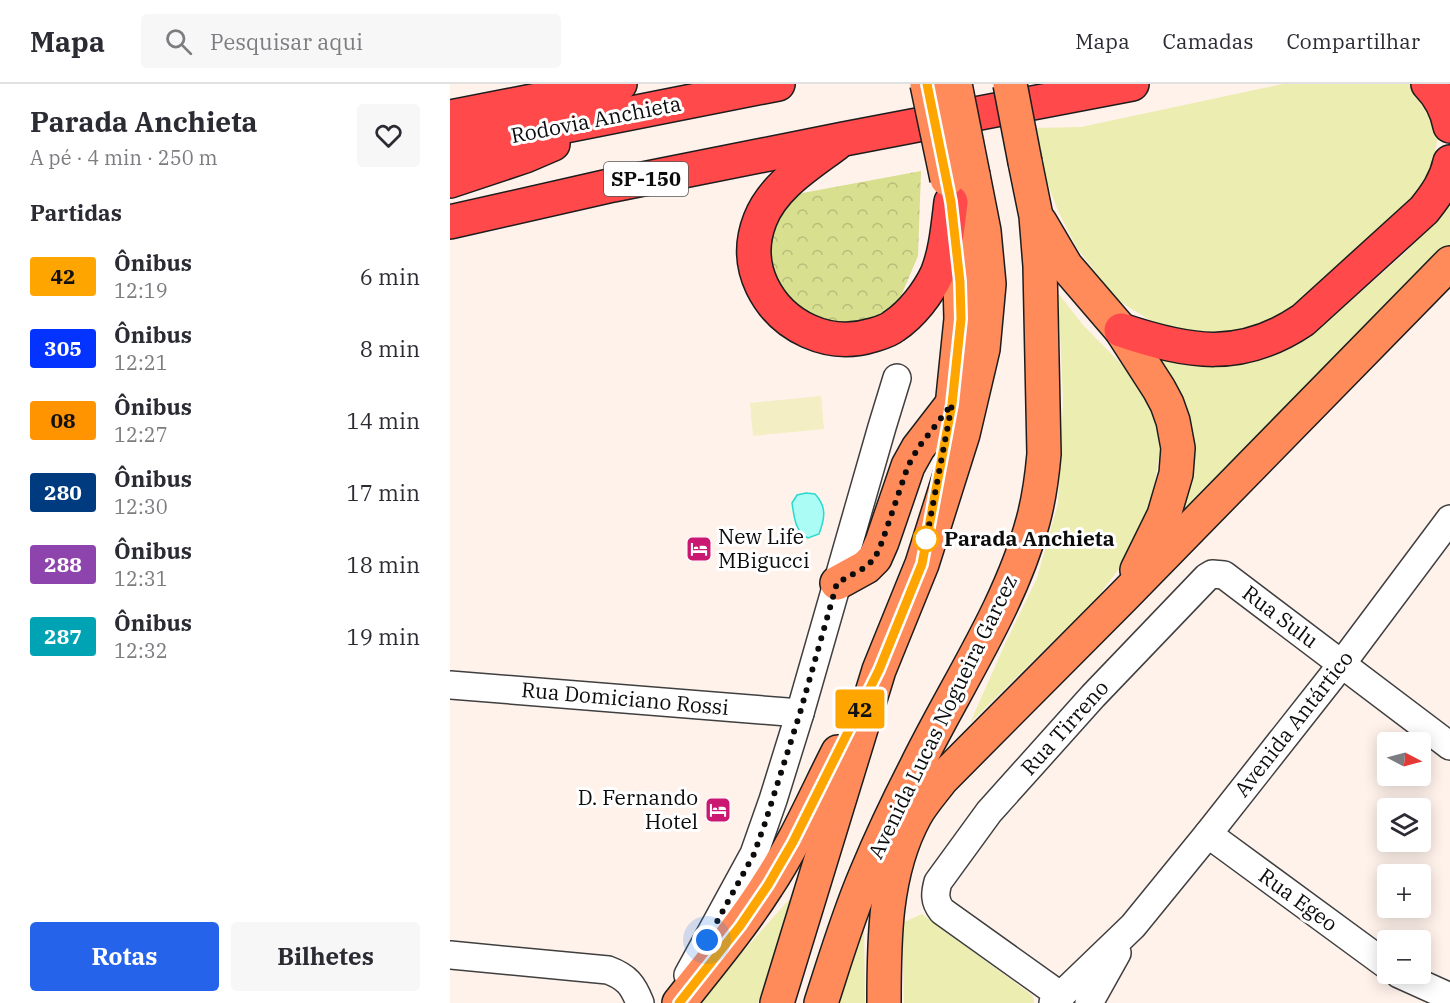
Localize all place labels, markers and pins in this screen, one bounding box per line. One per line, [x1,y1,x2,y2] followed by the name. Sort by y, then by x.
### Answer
[718,522,810,574] place label: New Life MBigucci
[944,524,1115,552] place label: Parada Anchieta
[913,526,939,552] marker: Parada Anchieta
[684,534,714,564] hotel icon: New Life MBigucci
[578,783,698,835] place label: D. Fernando Hotel
[703,795,733,825] hotel icon: D. Fernando Hotel

